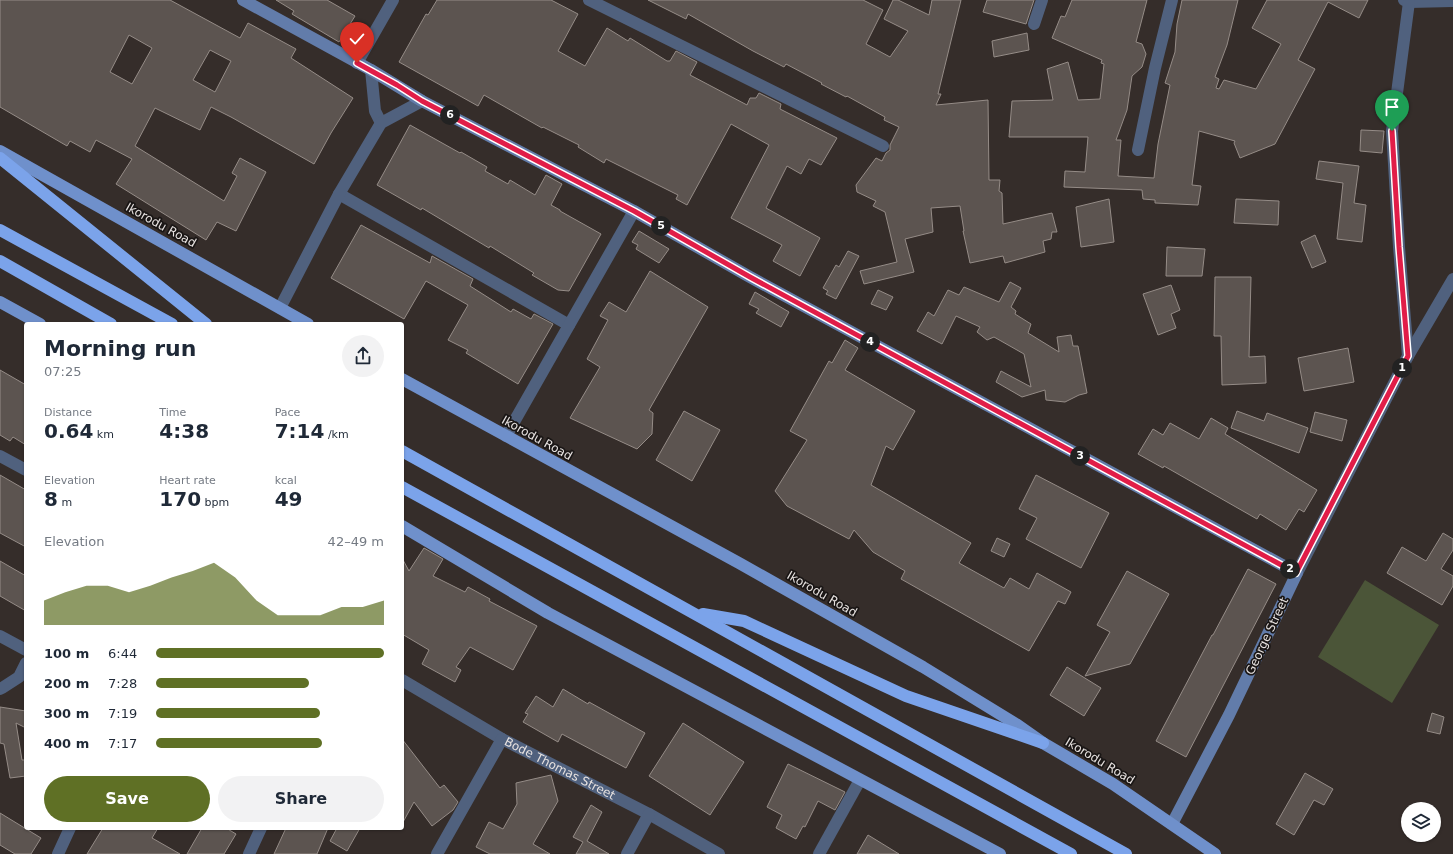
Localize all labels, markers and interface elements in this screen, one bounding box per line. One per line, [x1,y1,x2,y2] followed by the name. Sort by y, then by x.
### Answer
[340,22,374,63] pin
[346,28,368,50] icon: check
[1375,90,1409,131] pin
[1381,96,1403,118] icon: arrive
[440,105,460,125] pin: 6
[446,108,454,121] text: 6
[123,200,199,250] street label: Ikorodu Road
[651,216,671,236] pin: 5
[657,219,665,232] text: 5
[860,332,880,352] pin: 4
[342,335,384,377] button: share
[866,335,874,348] text: 4
[44,336,196,361] text: Morning run
[1392,358,1412,378] pin: 1
[1398,361,1406,374] text: 1
[44,364,81,379] text: 07:25
[44,406,92,419] text: Distance
[159,406,186,419] text: Time
[275,406,300,419] text: Pace
[499,413,575,463] street label: Ikorodu Road
[44,419,93,443] text: 0.64
[159,419,209,443] text: 4:38
[275,419,324,443] text: 7:14
[93,428,114,441] text: km
[324,428,349,441] text: /km
[1070,446,1090,466] pin: 3
[1076,449,1084,462] text: 3
[44,474,95,487] text: Elevation
[159,474,216,487] text: Heart rate
[275,474,297,487] text: kcal
[44,487,58,511] text: 8
[159,487,201,511] text: 170
[275,487,303,511] text: 49
[58,496,72,509] text: m
[201,496,229,509] text: bpm
[44,534,104,549] text: Elevation
[328,534,384,549] text: 42–49 m
[1280,559,1300,579] pin: 2
[1286,562,1294,575] text: 2
[784,568,860,620] street label: Ikorodu Road
[1243,595,1291,677] street label: George Street
[44,646,89,661] text: 100 m
[108,646,137,661] text: 6:44
[44,676,89,691] text: 200 m
[108,676,137,691] text: 7:28
[44,706,89,721] text: 300 m
[108,706,137,721] text: 7:19
[502,734,618,803] street label: Bode Thomas Street
[1063,735,1137,787] street label: Ikorodu Road
[44,736,89,751] text: 400 m
[108,736,137,751] text: 7:17
[44,776,210,822] button: Save
[218,776,384,822] button: Share
[1401,802,1441,842] map controls
[1401,802,1441,842] button: layers

